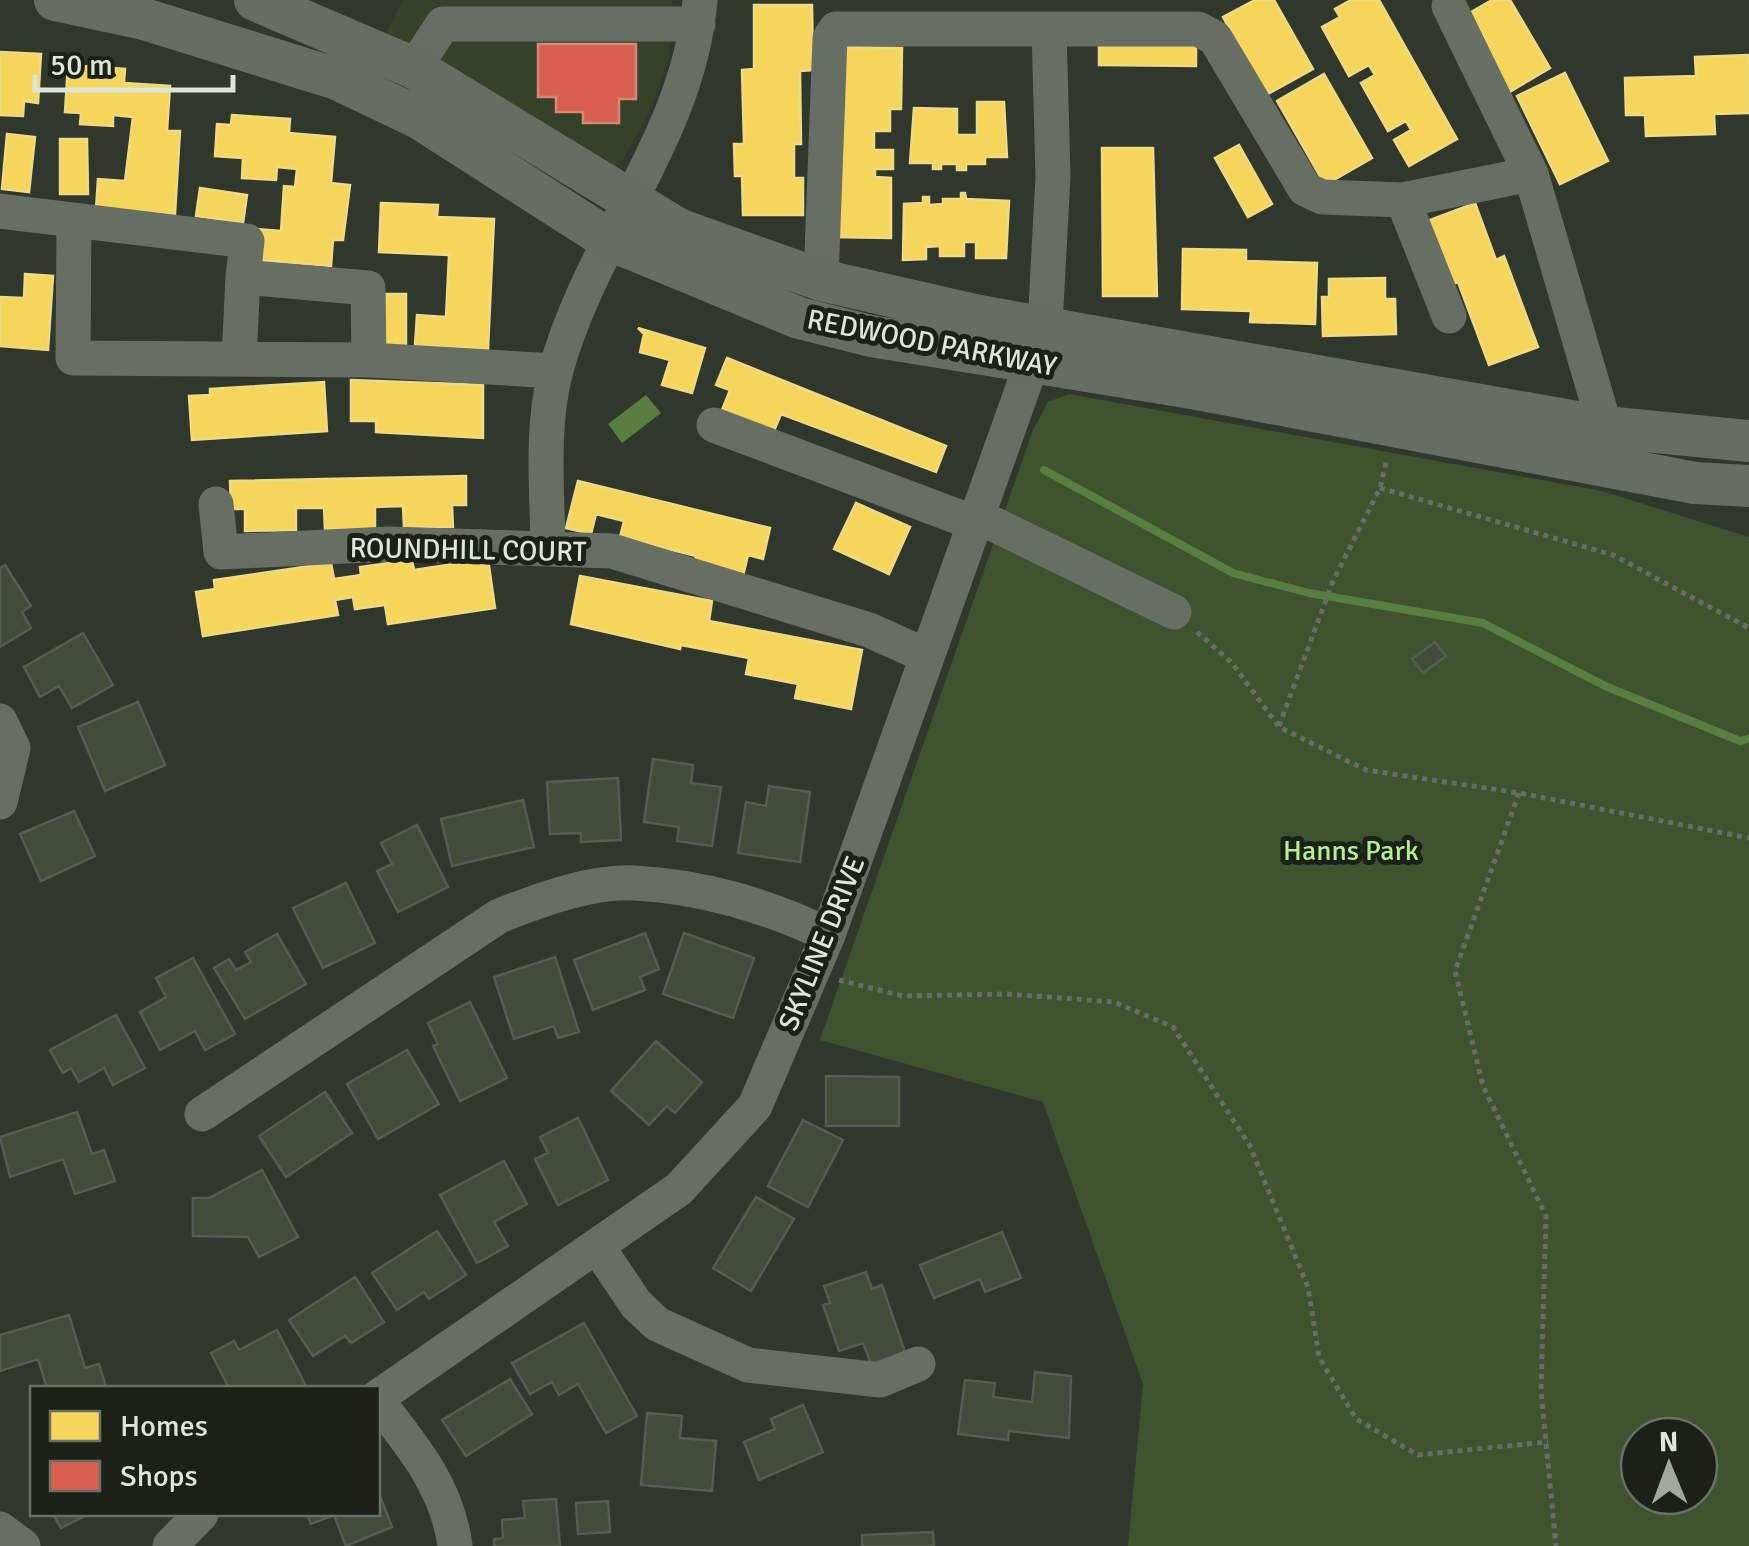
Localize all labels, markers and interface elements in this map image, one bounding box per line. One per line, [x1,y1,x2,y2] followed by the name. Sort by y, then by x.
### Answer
[35,30,232,92] scale bar
[50,47,113,84] text: 50 m
[804,302,1059,384] street label: REDWOOD PARKWAY
[349,531,587,569] street label: ROUNDHILL COURT
[1283,834,1419,868] park label: Hanns Park
[772,851,872,1036] street label: SKYLINE DRIVE
[30,1386,380,1516] legend
[120,1408,208,1445] text: Homes
[1619,1416,1719,1516] north arrow
[1659,1425,1679,1459] text: N
[120,1458,198,1495] text: Shops

